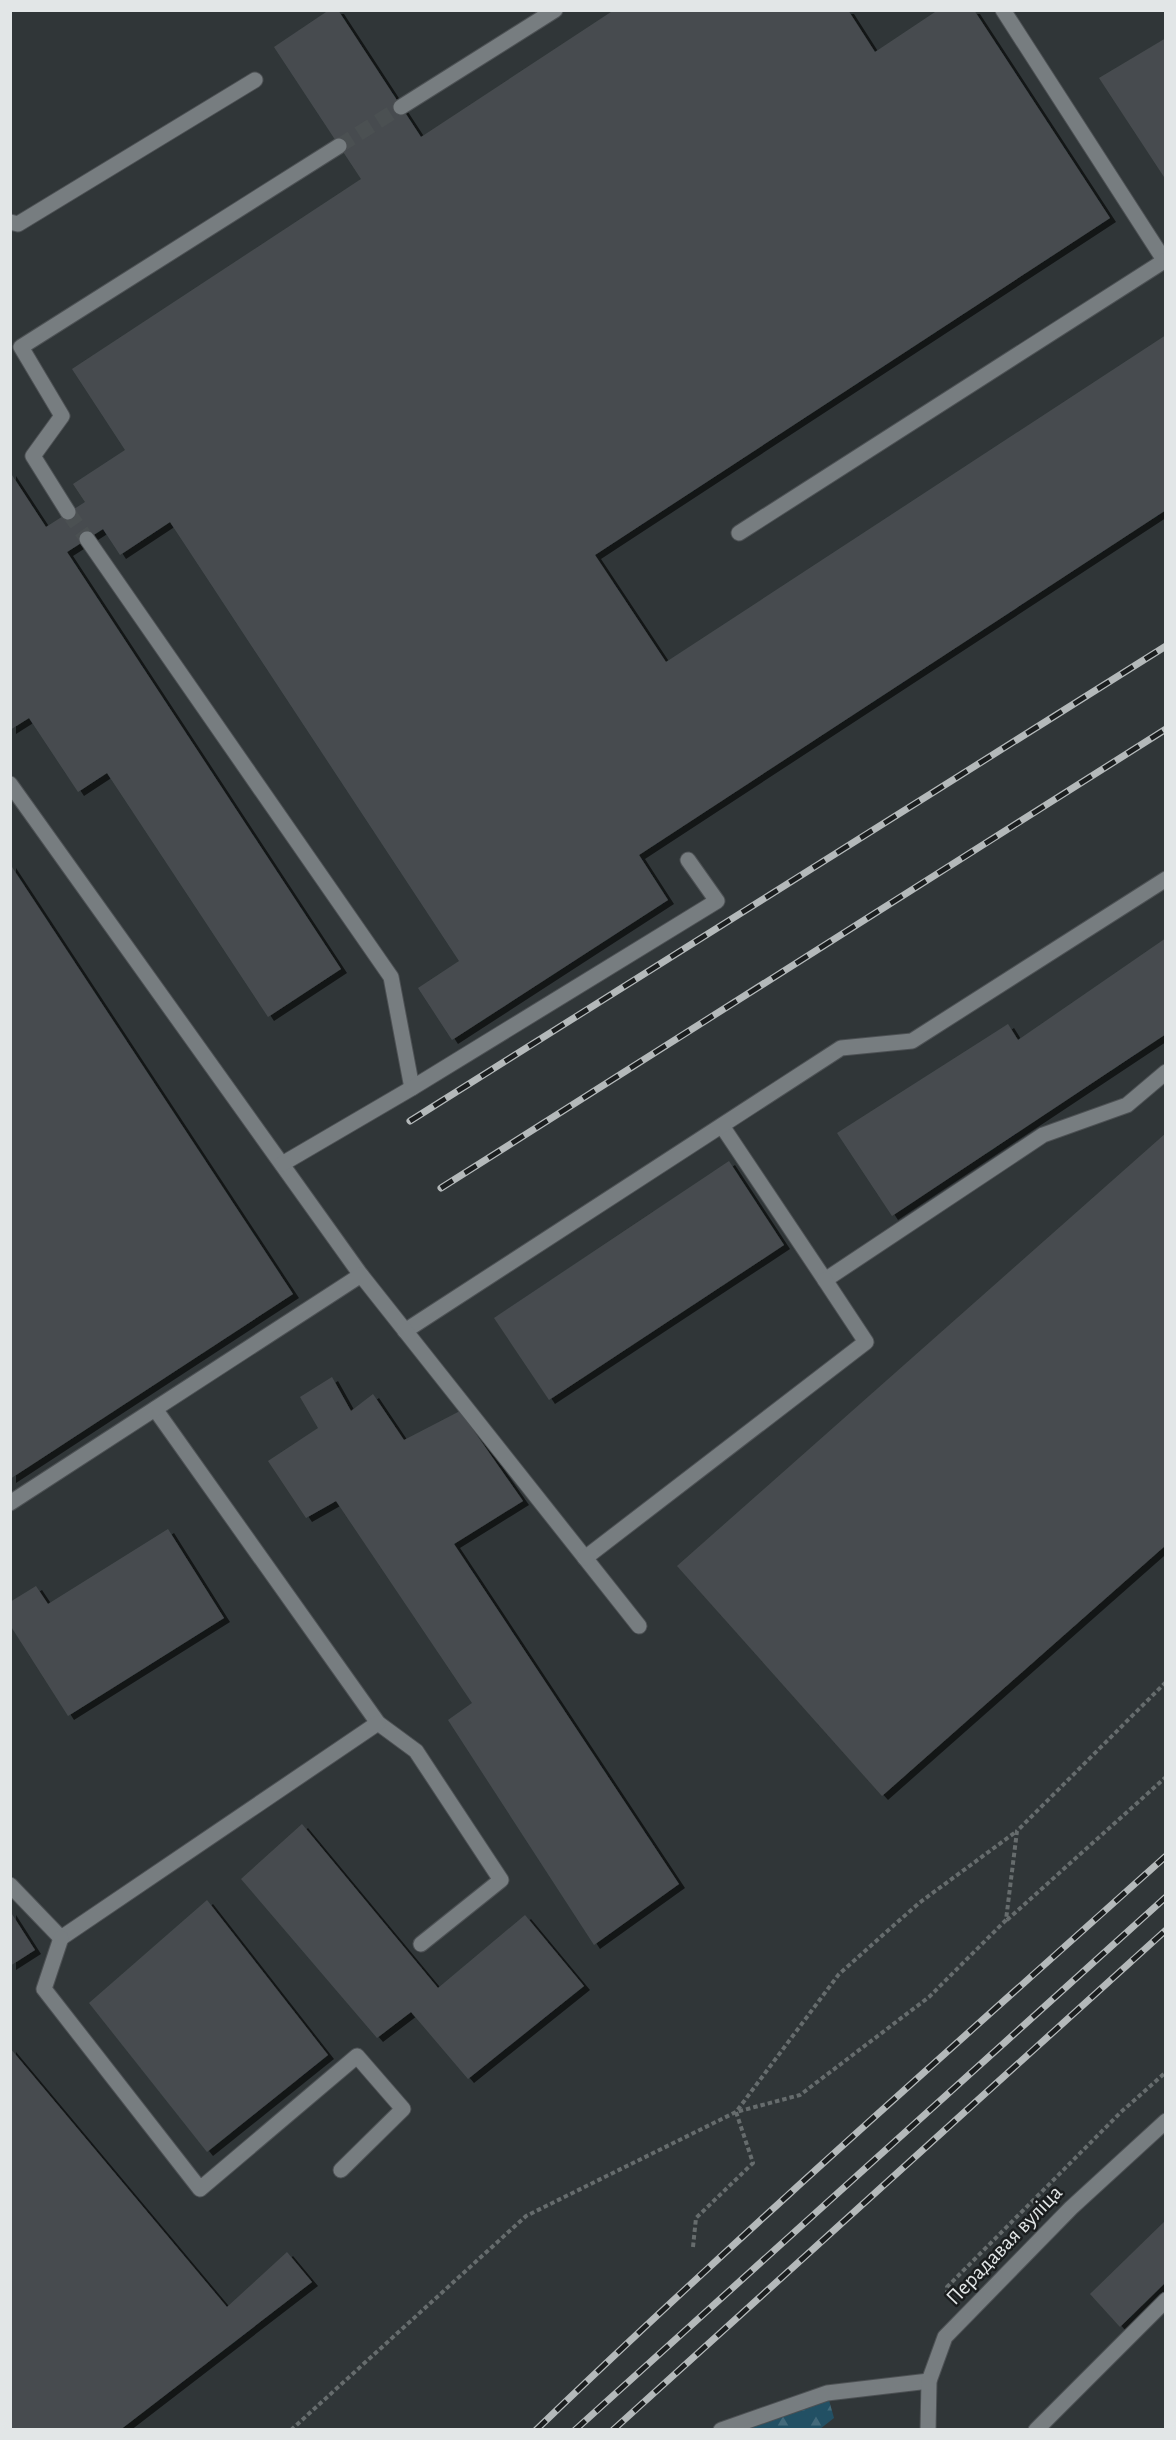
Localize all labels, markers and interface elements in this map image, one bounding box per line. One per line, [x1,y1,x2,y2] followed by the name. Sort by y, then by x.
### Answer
[942,2181,1066,2309] street label: Перадавая вуліца

